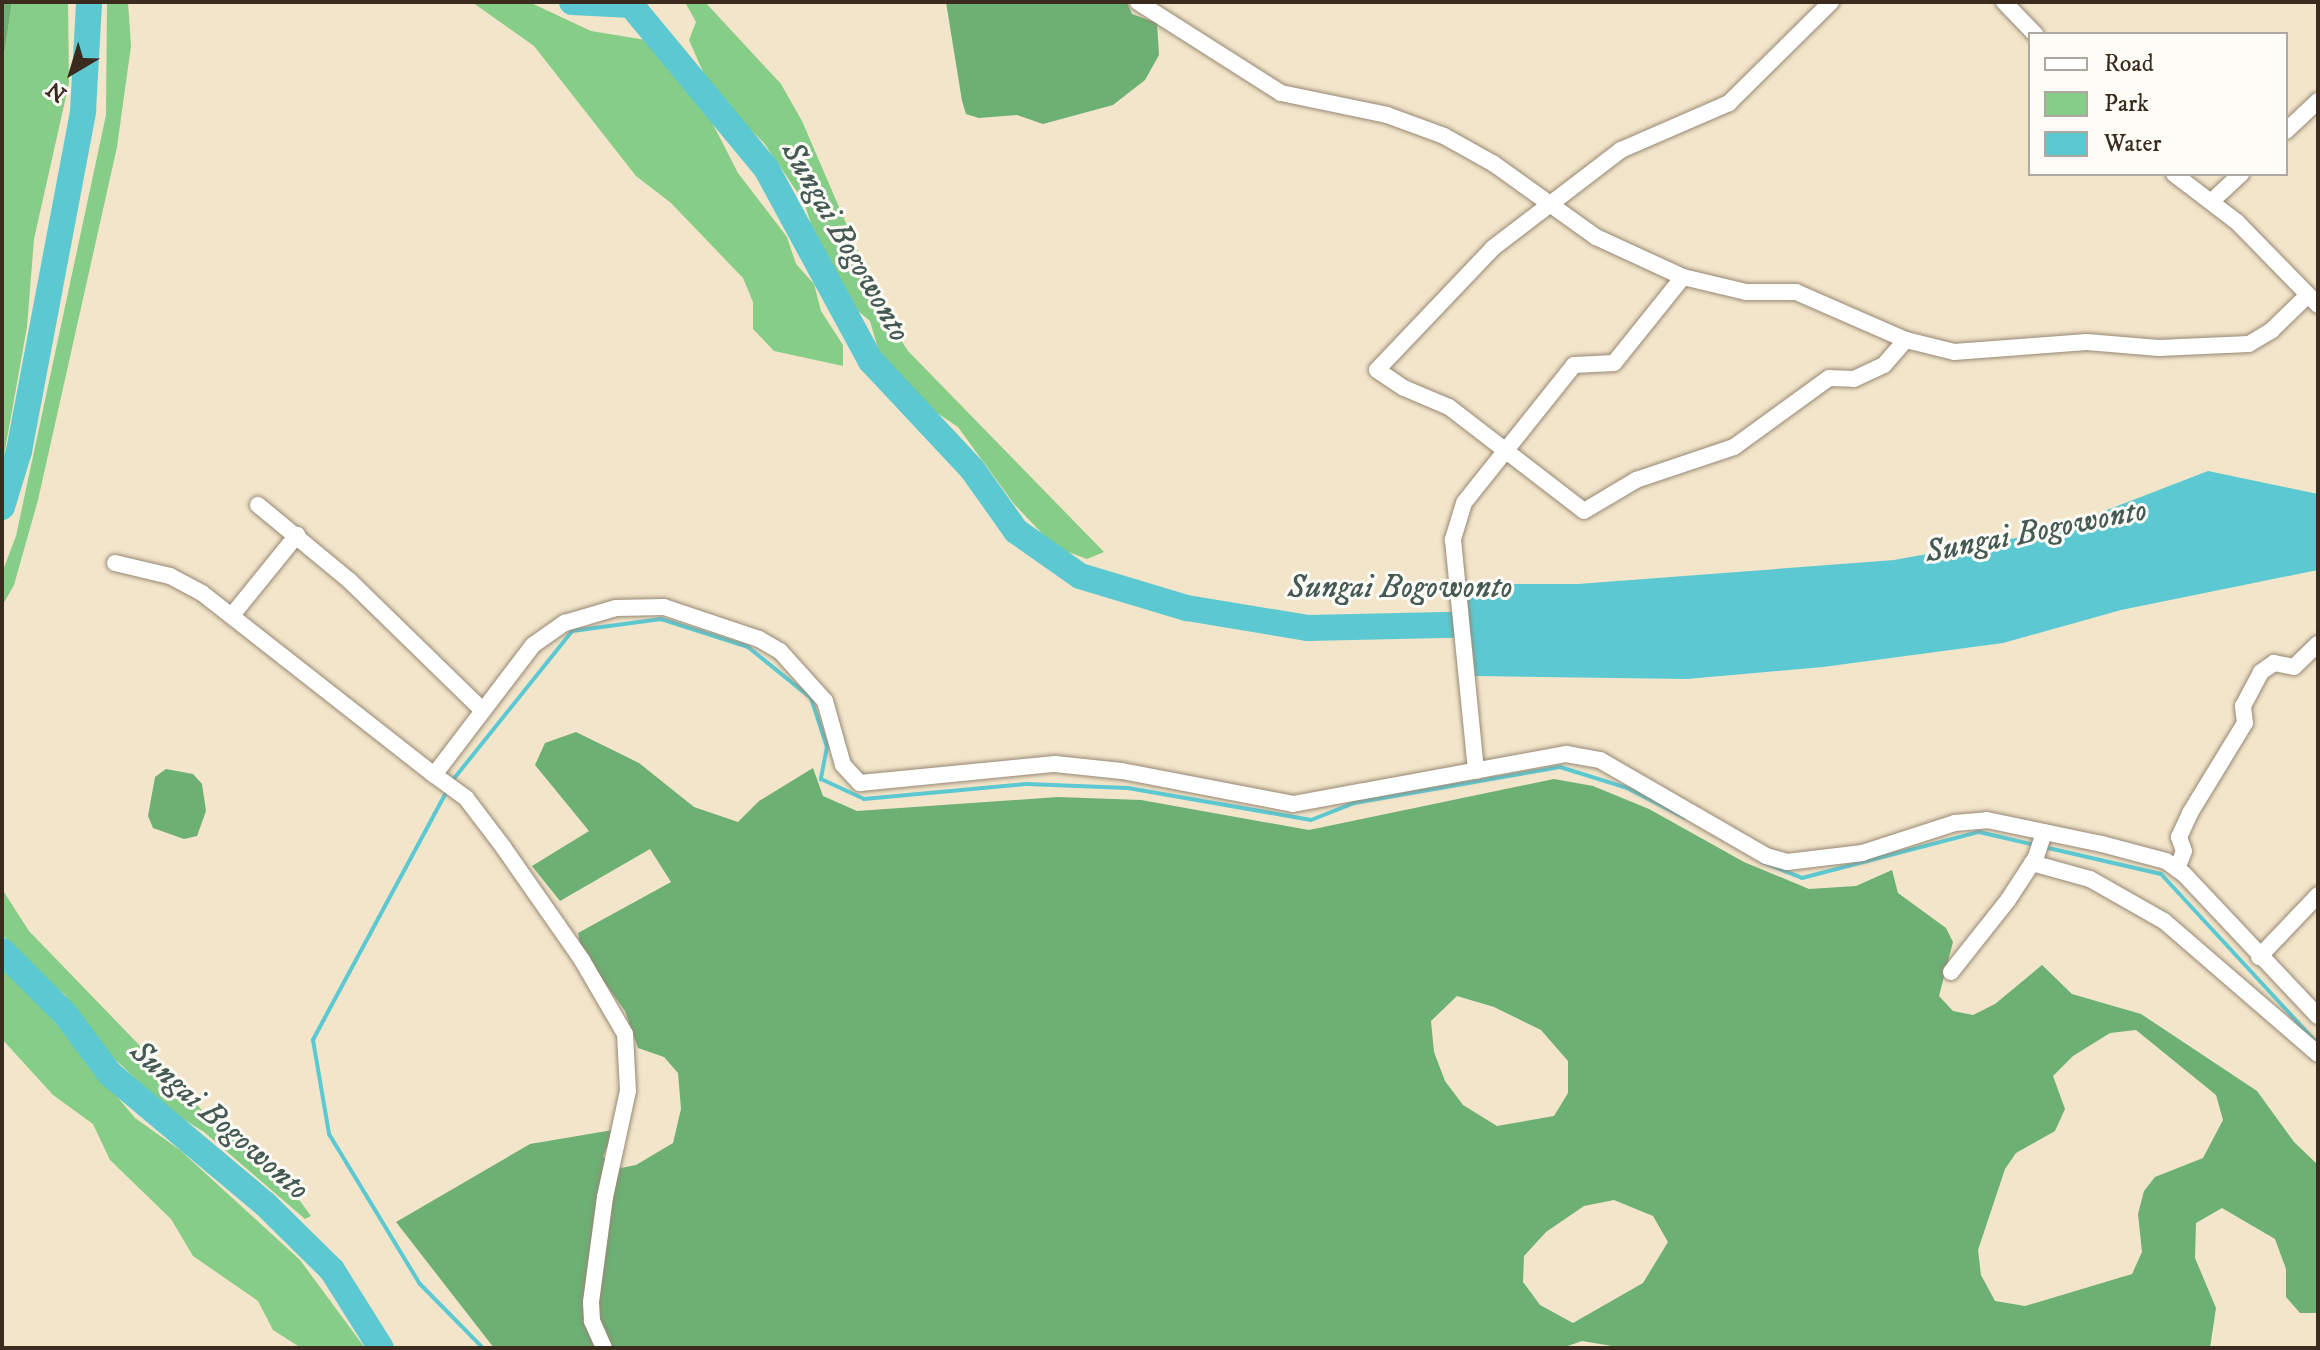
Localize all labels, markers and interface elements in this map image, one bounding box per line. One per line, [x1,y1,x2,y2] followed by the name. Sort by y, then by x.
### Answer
[32,32,112,112] north arrow
[2028,32,2288,176] legend
[2104,49,2154,79] text: Road
[41,75,72,108] text: N
[2104,89,2149,119] text: Park
[2104,129,2161,159] text: Water
[772,135,918,349] water label: Sungai Bogowonto
[1922,492,2150,572] water label: Sungai Bogowonto
[1287,569,1513,607] water label: Sungai Bogowonto
[121,1033,317,1209] water label: Sungai Bogowonto

